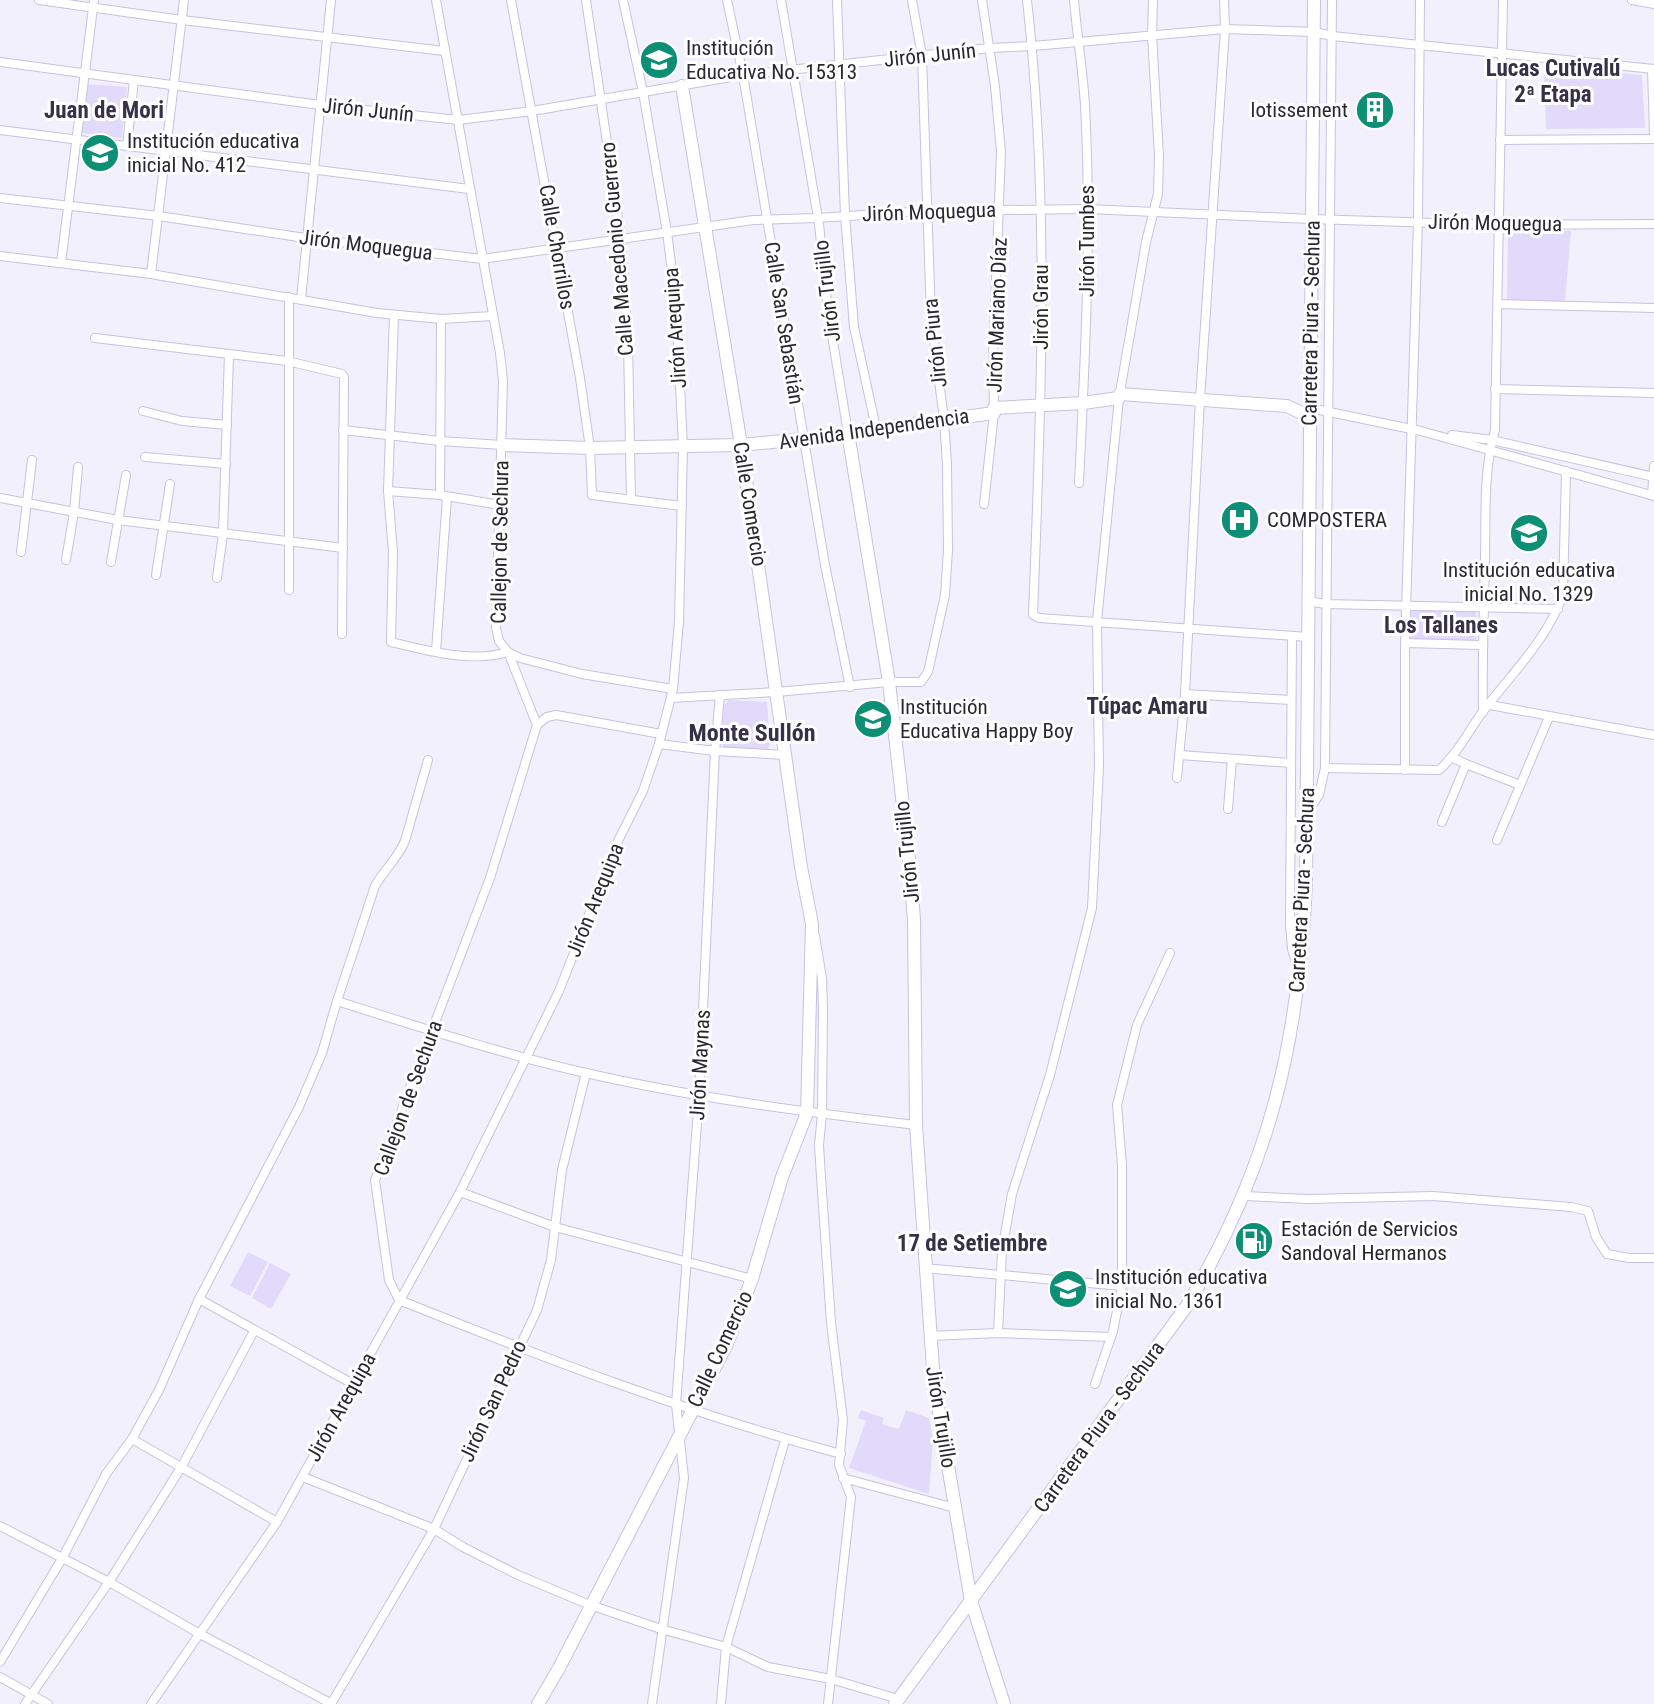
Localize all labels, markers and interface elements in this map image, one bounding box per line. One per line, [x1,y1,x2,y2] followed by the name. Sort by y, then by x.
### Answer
[686,36,857,84] place label: Institución Educativa No. 15313
[883,38,977,72] street label: Jirón Junín
[638,39,680,81] school or university icon: Institución Educativa No. 15313
[1486,55,1620,108] district label: Lucas Cutivalú 2ª Etapa
[1354,89,1396,131] building icon: lotissement
[321,93,415,127] street label: Jirón Junín
[44,97,164,124] district label: Juan de Mori
[1251,98,1348,122] place label: lotissement
[127,129,300,177] place label: Institución educativa inicial No. 412
[79,132,121,174] school or university icon: Institución educativa inicial No. 412
[596,141,638,357] street label: Calle Macedonio Guerrero
[534,183,580,311] street label: Calle Chorrillos
[1075,185,1099,297] street label: Jirón Tumbes
[862,198,996,226] street label: Jirón Moquegua
[1428,210,1562,236] street label: Jirón Moquegua
[1297,220,1325,426] street label: Carretera Piura - Sechura
[298,225,434,265] street label: Jirón Moquegua
[982,237,1012,393] street label: Jirón Mariano Díaz
[809,239,845,343] street label: Jirón Trujillo
[759,240,809,406] street label: Calle San Sebastián
[1029,264,1053,350] street label: Jirón Grau
[659,267,691,389] street label: Jirón Arequipa
[918,297,952,389] street label: Jirón Piura
[777,404,971,454] street label: Avenida Independencia
[728,440,772,568] street label: Calle Comercio
[487,460,513,624] street label: Callejon de Sechura
[1219,499,1261,541] hospital icon: COMPOSTERA
[1267,508,1387,532] place label: COMPOSTERA
[1508,512,1550,554] school or university icon: Institución educativa inicial No. 1329
[1443,558,1615,606] place label: Institución educativa inicial No. 1329
[1384,612,1498,639] district label: Los Tallanes
[1086,693,1208,720] district label: Túpac Amaru
[900,695,1073,743] place label: Institución Educativa Happy Boy
[852,698,894,740] school or university icon: Institución Educativa Happy Boy
[689,719,815,747] district label: Monte Sullón
[1285,787,1319,993] street label: Carretera Piura - Sechura
[890,800,924,904] street label: Jirón Trujillo
[561,840,629,960] street label: Jirón Arequipa
[685,1009,715,1121] street label: Jirón Maynas
[369,1017,447,1179] street label: Callejon de Sechura
[1281,1217,1458,1265] place label: Estación de Servicios Sandoval Hermanos
[1233,1220,1275,1262] fuel station icon: Estación de Servicios Sandoval Hermanos
[897,1230,1047,1257] district label: 17 de Setiembre
[1095,1265,1268,1313] place label: Institución educativa inicial No. 1361
[1047,1268,1089,1310] school or university icon: Institución educativa inicial No. 1361
[683,1287,757,1411] street label: Calle Comercio
[454,1337,532,1465] street label: Jirón San Pedro
[1029,1337,1169,1517] street label: Carretera Piura - Sechura
[301,1348,381,1466] street label: Jirón Arequipa
[921,1364,961,1470] street label: Jirón Trujillo

